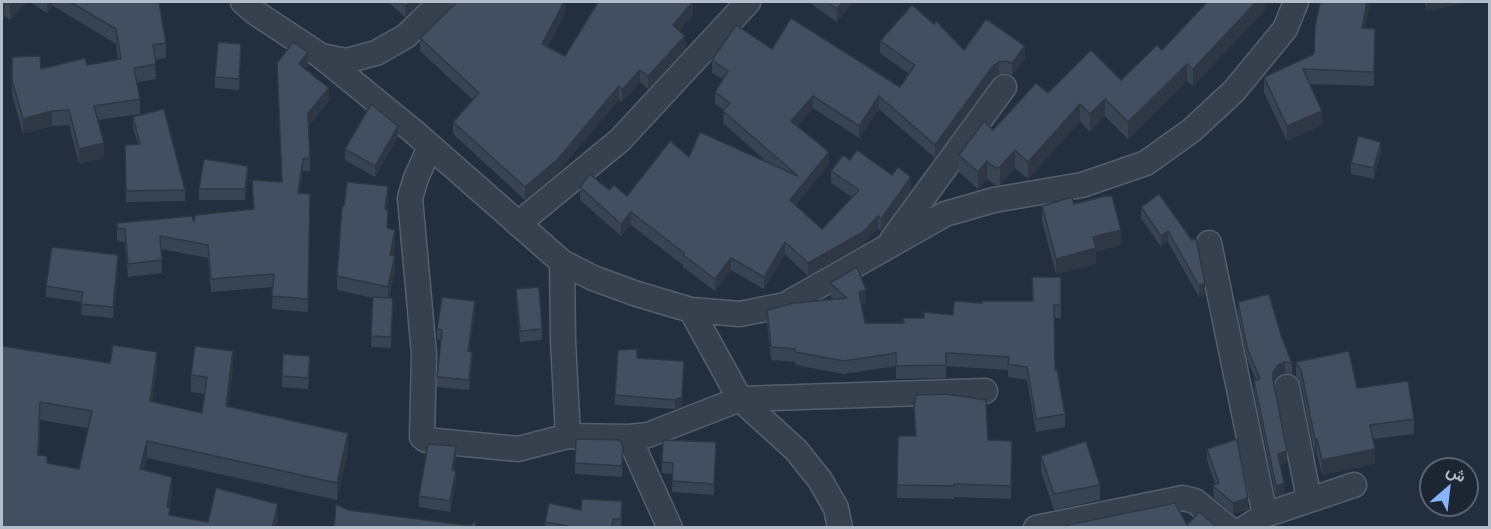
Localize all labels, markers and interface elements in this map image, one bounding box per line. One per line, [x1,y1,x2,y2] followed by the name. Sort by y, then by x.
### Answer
[1419,457,1479,517] north arrow
[1443,459,1470,487] text: ش

